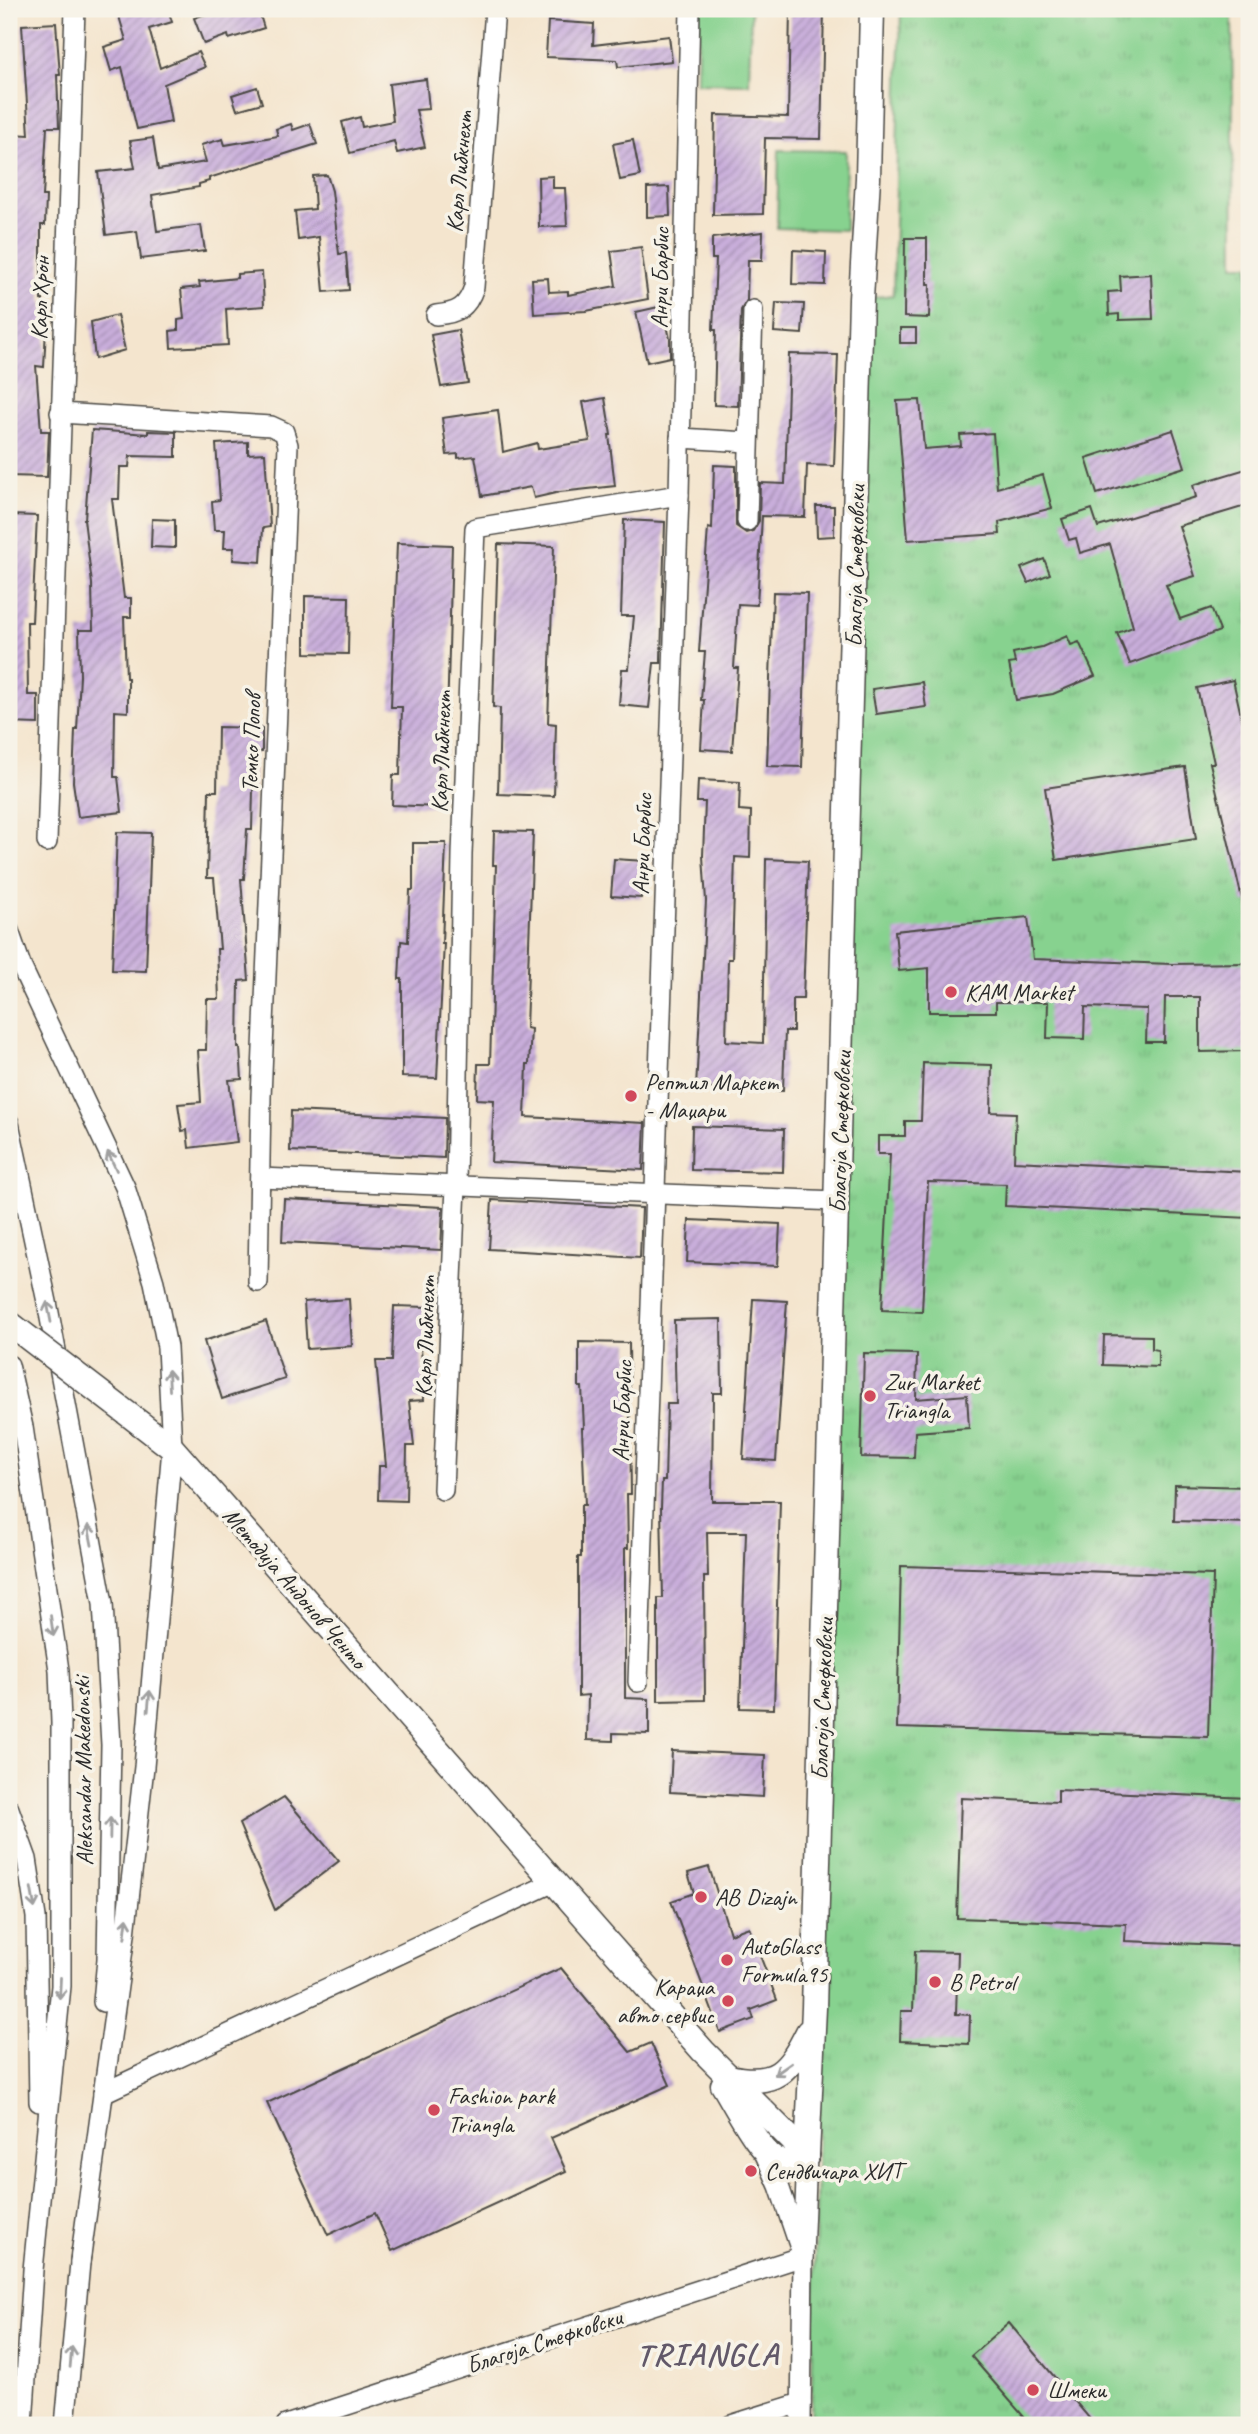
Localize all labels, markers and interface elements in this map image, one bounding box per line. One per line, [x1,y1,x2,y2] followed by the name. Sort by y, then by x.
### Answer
[439,109,479,234] street label: Карл Либкнехт
[644,226,676,329] street label: Анри Барбис
[24,254,57,340] street label: Карл Хрон
[839,483,871,647] street label: Благоја Стефковски
[234,687,268,793] street label: Темко Попов
[424,689,458,813] street label: Карл Либкнехт
[625,791,659,895] street label: Анри Барбис
[965,977,1076,1007] place label: KAM Market
[943,984,959,1000] marker: KAM Market
[822,1048,858,1214] street label: Благоја Стефковски
[645,1067,779,1125] place label: Рептил Маркет - Маџари
[623,1088,639,1104] marker: Рептил Маркет - Маџари
[105,1150,118,1172] one-way arrow
[408,1274,442,1398] street label: Карл Либкнехт
[42,1301,55,1324] one-way arrow
[605,1358,639,1462] street label: Анри Барбис
[884,1367,981,1425] place label: Zur Market Triangla
[162,1368,175,1391] one-way arrow
[862,1388,878,1404] marker: Zur Market Triangla
[217,1501,375,1677] street label: Методија Андонов Ченто
[83,1525,97,1547] one-way arrow
[46,1614,59,1636] one-way arrow
[804,1615,840,1781] street label: Благоја Стефковски
[66,1674,100,1866] street label: Aleksandar Makedonski
[143,1691,156,1713] one-way arrow
[103,1816,116,1839] one-way arrow
[715,1882,798,1912] place label: AB Dizajn
[27,1886,40,1909] one-way arrow
[693,1889,709,1905] marker: AB Dizajn
[119,1917,132,1939] one-way arrow
[741,1931,829,1989] place label: AutoGlass Formula95
[719,1952,735,1968] marker: AutoGlass Formula95
[949,1967,1019,1997] place label: B Petrol
[617,1972,716,2030] place label: Караџа авто сервис
[927,1974,943,1990] marker: B Petrol
[54,1976,67,1999] one-way arrow
[720,1993,736,2009] marker: Караџа авто сервис
[774,2062,793,2076] one-way arrow
[448,2081,557,2139] place label: Fashion park Triangla
[426,2102,442,2118] marker: Fashion park Triangla
[765,2156,908,2186] place label: Сендвичара ХИТ
[743,2163,759,2179] marker: Сендвичара ХИТ
[462,2301,628,2380] street label: Благоја Стефковски
[636,2334,780,2375] district label: TRIANGLA
[65,2346,78,2369] one-way arrow
[1047,2375,1107,2405] place label: Шмеки
[1025,2382,1041,2398] marker: Шмеки

